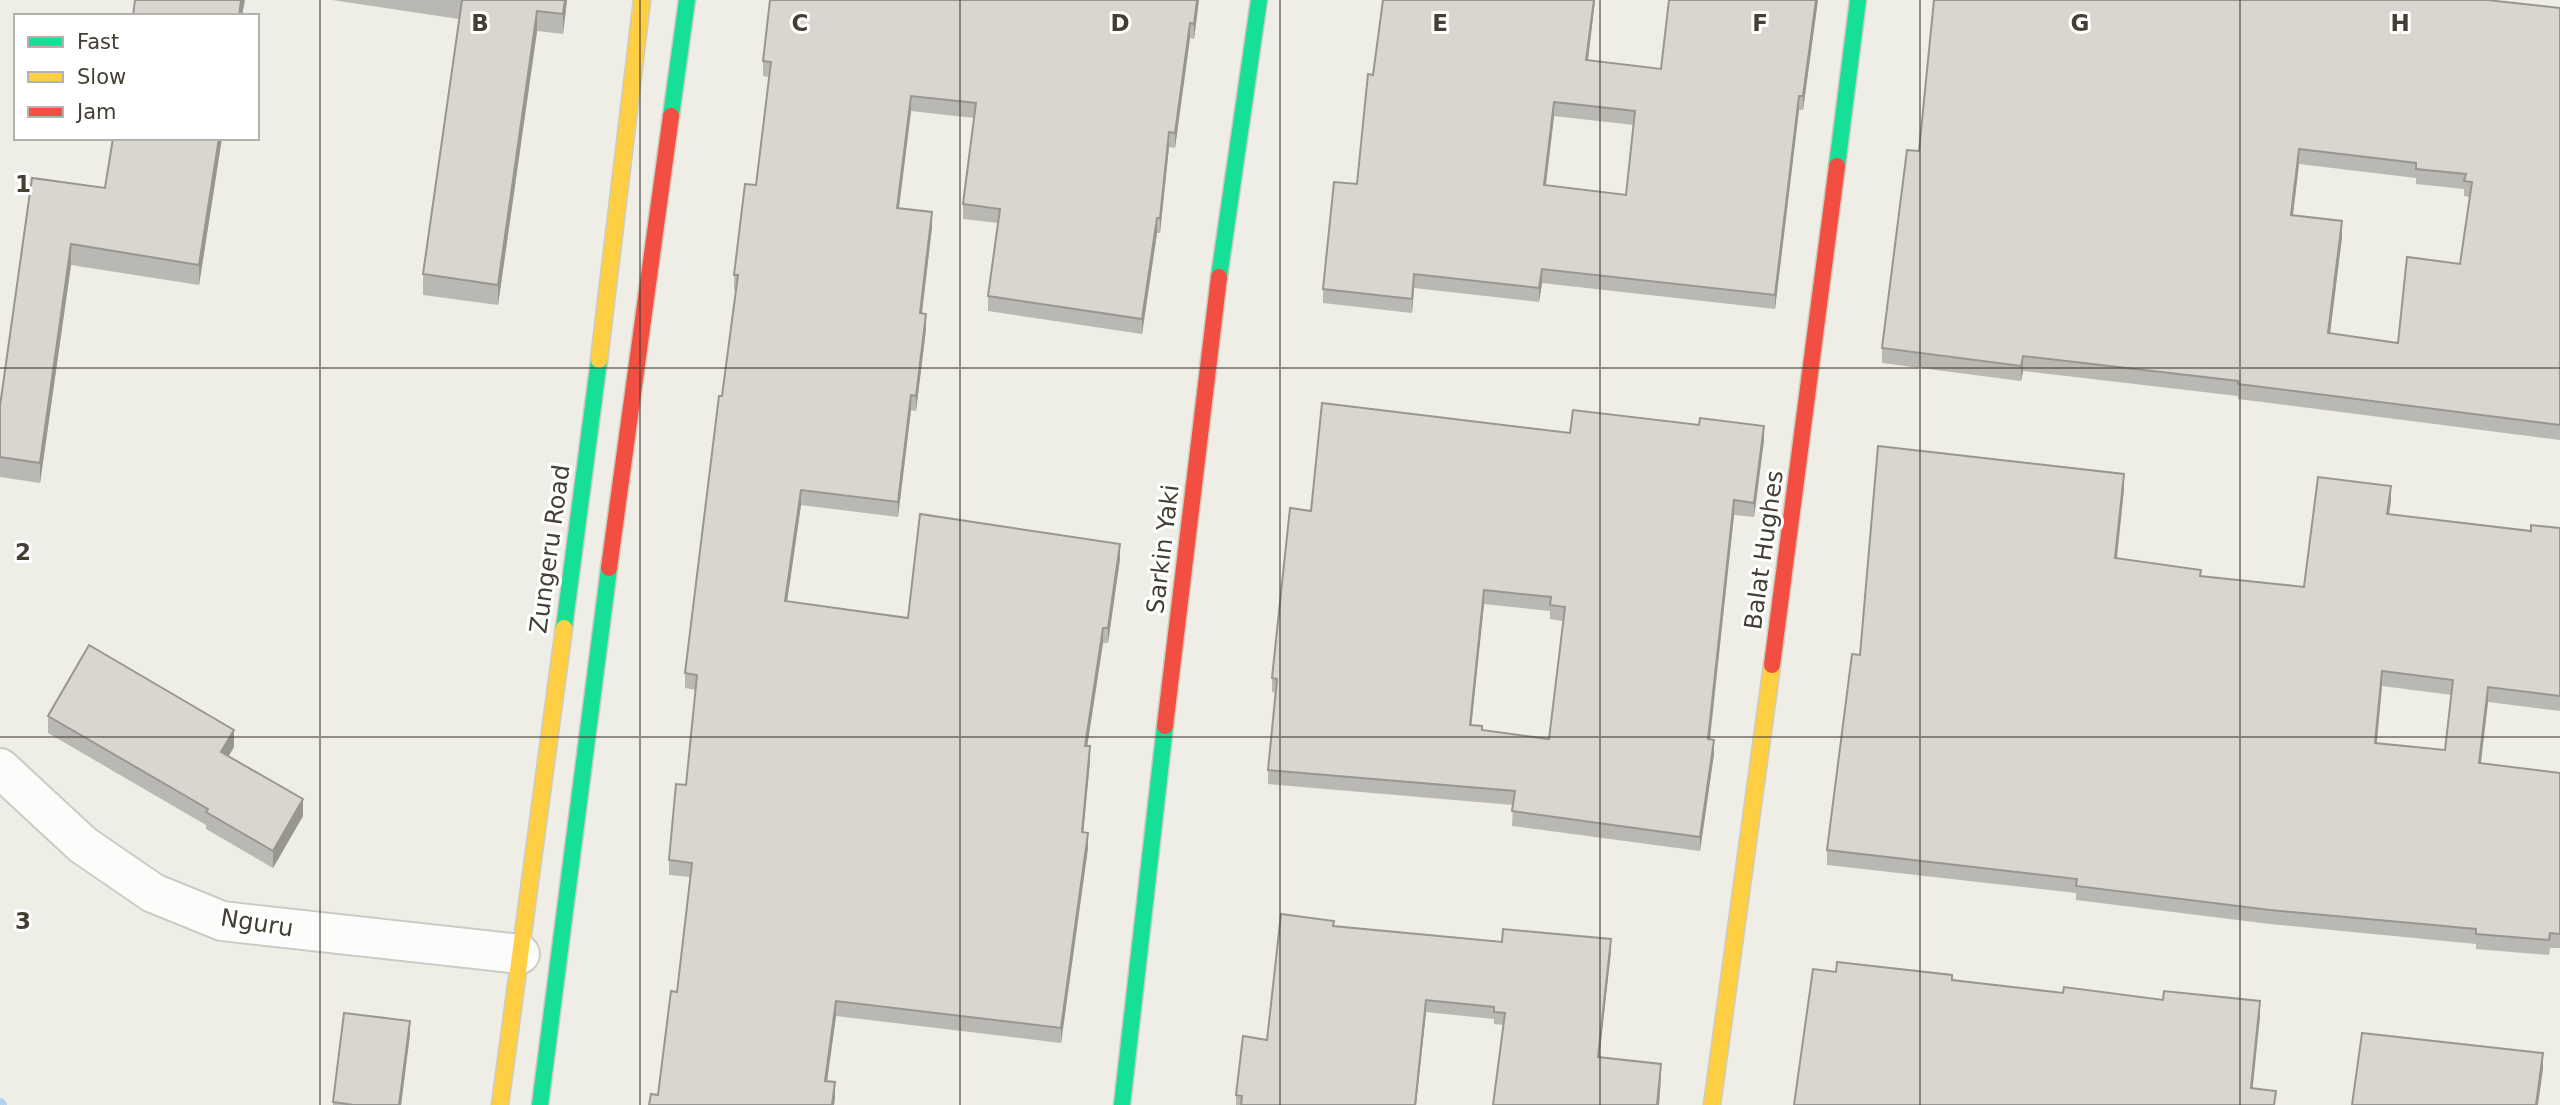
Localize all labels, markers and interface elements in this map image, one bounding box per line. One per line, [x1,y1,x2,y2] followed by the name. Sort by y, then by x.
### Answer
[471,10,489,36] text: B
[792,10,808,36] text: C
[1110,10,1130,36] text: D
[1432,10,1448,36] text: E
[1752,10,1768,36] text: F
[2071,10,2089,36] text: G
[2390,10,2410,36] text: H
[14,14,259,140] legend
[77,30,119,54] text: Fast
[77,65,126,89] text: Slow
[75,100,117,124] text: Jam
[15,171,31,197] text: 1
[524,463,576,635] street label: Zungeru Road
[1739,469,1789,631] street label: Balat Hughes
[1141,483,1185,615] street label: Sarkin Yaki
[15,539,31,565] text: 2
[219,903,295,943] street label: Nguru
[15,908,31,934] text: 3

